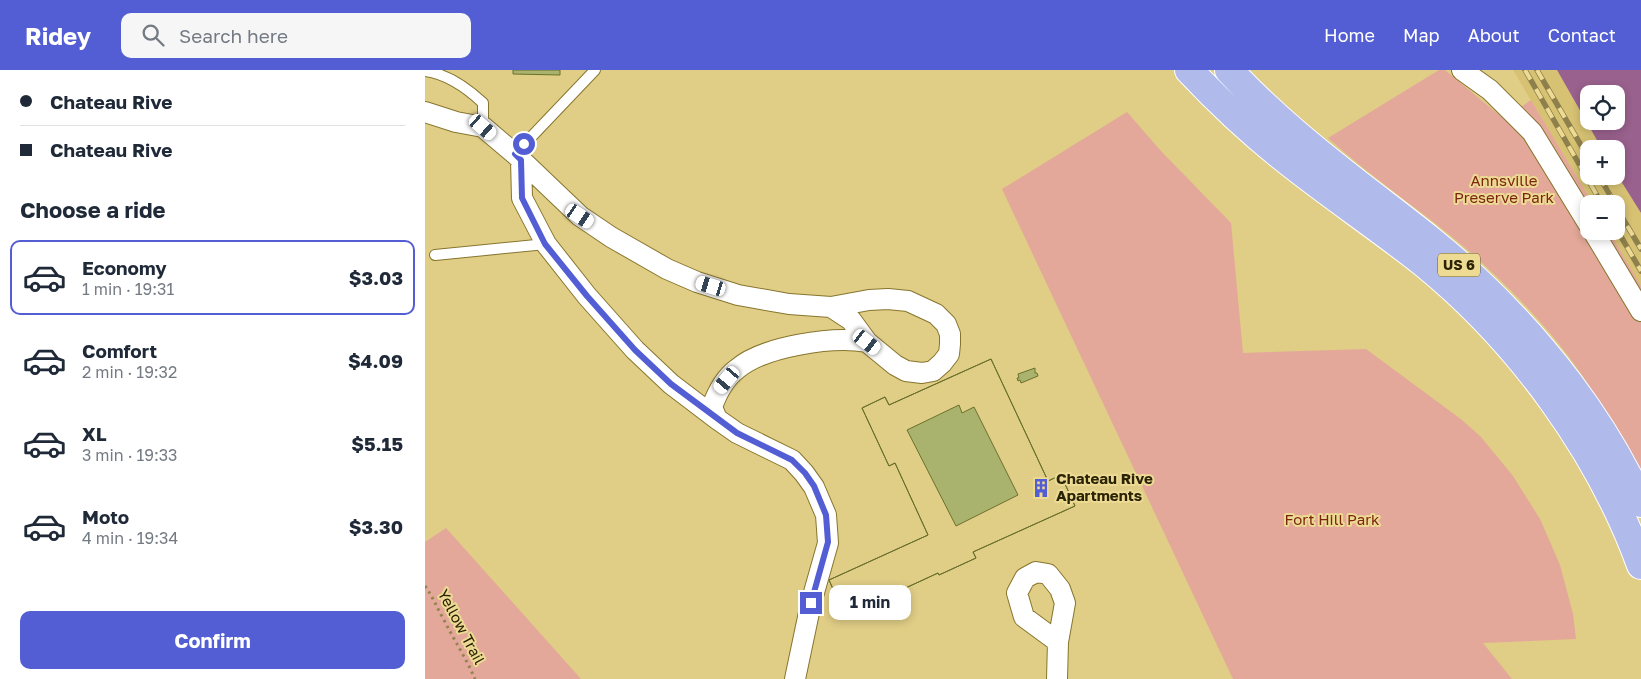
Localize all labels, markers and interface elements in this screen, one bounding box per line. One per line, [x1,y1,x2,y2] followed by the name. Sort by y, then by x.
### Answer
[121,13,471,58] search box
[25,21,91,50] text: Ridey
[139,21,167,49] icon: search
[179,24,288,47] text: Search here
[1324,24,1375,46] text: Home
[1403,24,1440,46] text: Map
[1468,24,1520,46] text: About
[1548,24,1616,46] text: Contact
[1580,85,1625,240] map controls
[1580,85,1625,130] button: locate
[50,90,173,113] text: Chateau Rive
[466,111,499,143] car
[513,133,535,155] route start
[50,138,173,161] text: Chateau Rive
[1580,140,1625,185] button: +
[1454,171,1555,206] park label: Annsville Preserve Park
[1580,195,1625,240] button: −
[20,196,166,223] text: Choose a ride
[563,201,596,231] car
[1438,254,1480,276] road number: US 6
[22,255,67,300] icon: car
[82,256,167,279] text: Economy
[349,266,403,289] text: $3.03
[694,274,727,298] car
[82,279,174,299] text: 1 min · 19:31
[850,327,883,357] car
[22,338,67,383] icon: car
[82,339,157,362] text: Comfort
[348,349,403,372] text: $4.09
[82,362,177,382] text: 2 min · 19:32
[711,364,742,396] car
[22,421,67,466] icon: car
[82,422,107,445] text: XL
[351,432,403,455] text: $5.15
[82,445,177,465] text: 3 min · 19:33
[1056,469,1153,504] place label: Chateau Rive Apartments
[1030,477,1052,499] building icon: Chateau Rive Apartments
[22,504,67,549] icon: car
[82,505,129,528] text: Moto
[1285,510,1380,528] park label: Fort Hill Park
[349,515,403,538] text: $3.30
[82,528,178,548] text: 4 min · 19:34
[435,586,489,667] street label: Yellow Trail
[829,586,911,620] callout: 1 min
[800,592,822,614] route end
[850,592,890,612] text: 1 min
[20,611,405,669] button: Confirm

